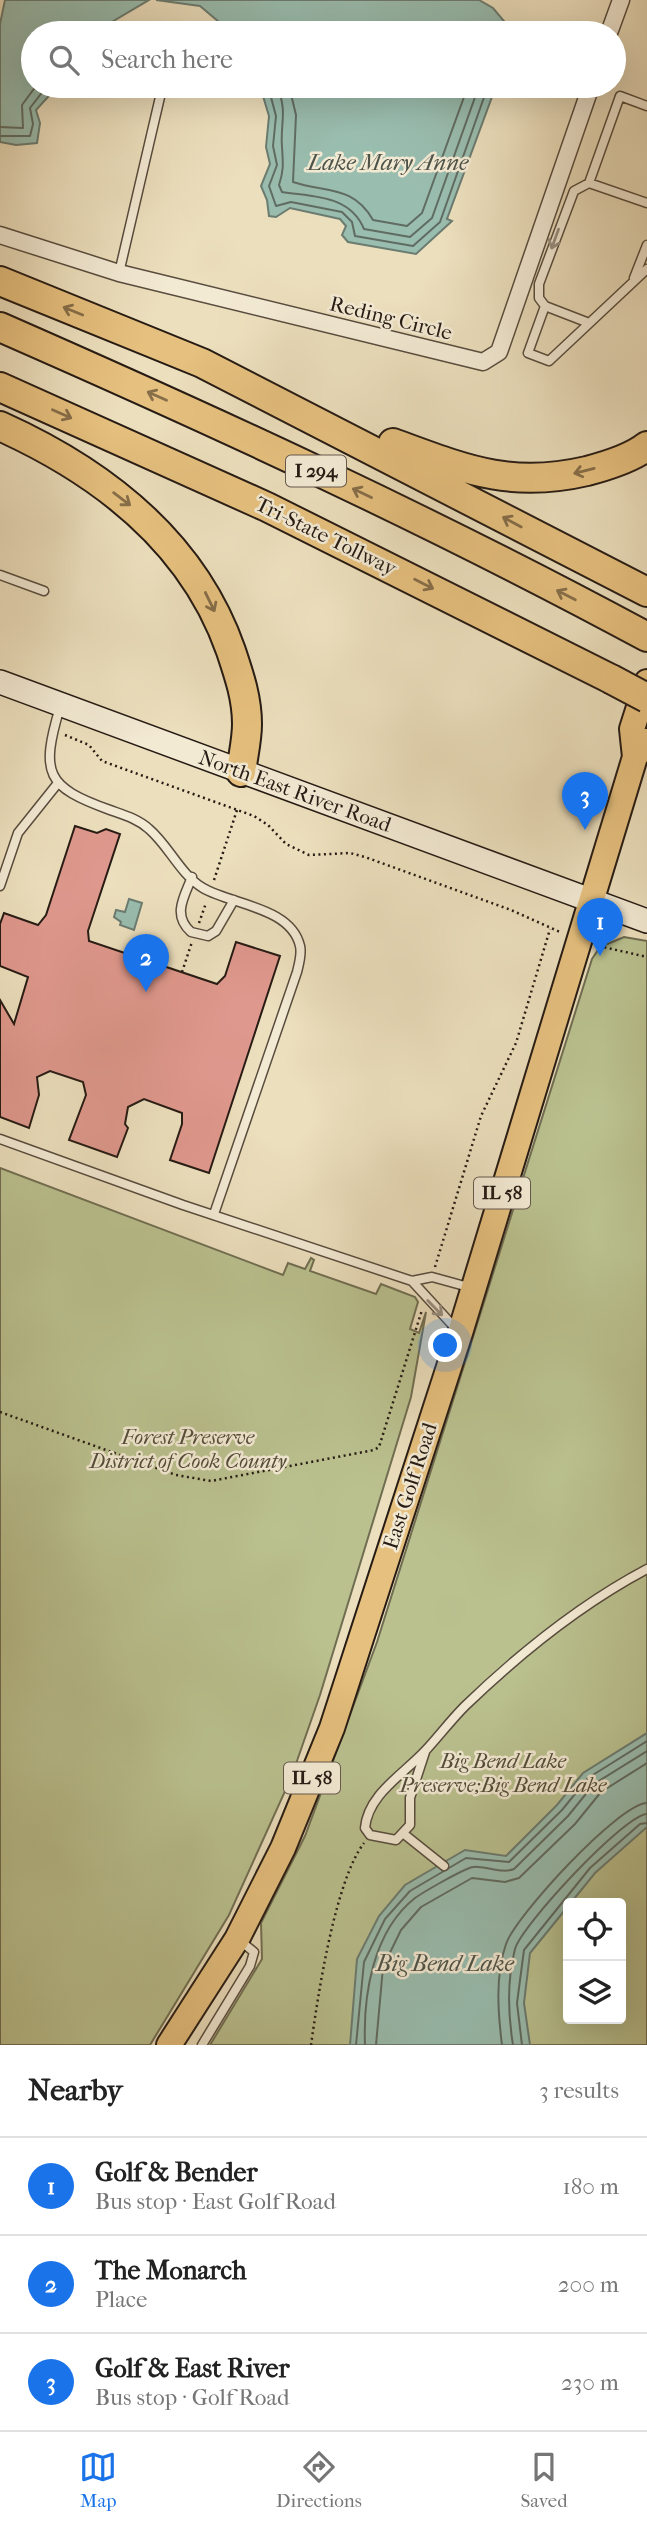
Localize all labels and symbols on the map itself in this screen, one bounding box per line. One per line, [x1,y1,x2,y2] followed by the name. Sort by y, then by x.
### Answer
[306,149,469,176] water label: Lake Mary Anne
[548,228,561,250] one-way arrow
[327,291,455,345] street label: Reding Circle
[63,303,84,316] one-way arrow
[146,389,168,402] one-way arrow
[51,408,73,421] one-way arrow
[286,456,346,486] road number: I 294
[574,466,596,479] one-way arrow
[352,486,373,499] one-way arrow
[112,491,131,506] one-way arrow
[252,492,401,581] street label: Tri-State Tollway
[502,515,523,528] one-way arrow
[413,577,434,591] one-way arrow
[556,587,577,601] one-way arrow
[204,591,217,612] one-way arrow
[196,745,395,837] street label: North East River Road
[562,772,608,830] pin: 3
[577,898,623,956] pin: 1
[123,934,169,992] pin: 2
[474,1177,530,1208] road number: IL 58
[427,1299,444,1316] one-way arrow
[428,1328,462,1362] your location
[378,1419,442,1552] street label: East Golf Road
[88,1425,288,1473] park label: Forest Preserve District of Cook County
[399,1749,607,1797] park label: Big Bend Lake Preserve;Big Bend Lake
[284,1762,340,1794] road number: IL 58
[374,1950,515,1977] water label: Big Bend Lake

